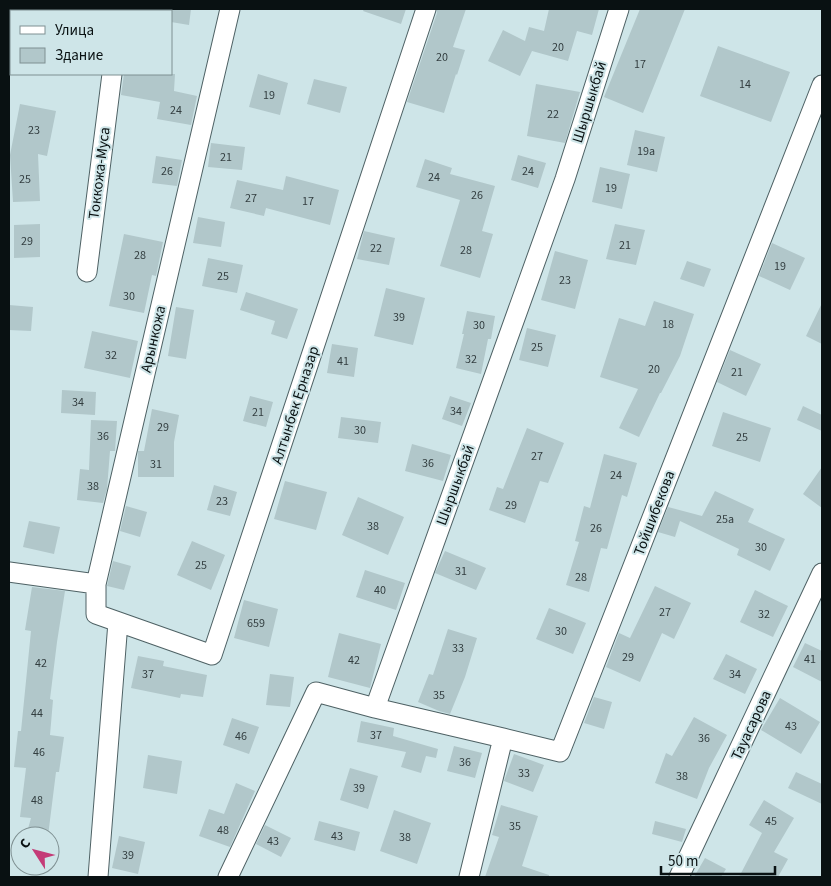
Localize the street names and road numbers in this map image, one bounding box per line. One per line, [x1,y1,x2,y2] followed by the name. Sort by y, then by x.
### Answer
[567,59,612,146] street label: Шыршыкбай
[83,126,116,220] street label: Токкожа-Муса
[136,304,171,375] street label: Арынкожа
[267,343,324,467] street label: Алтынбек Ерназар
[431,442,480,528] street label: Шыршыкбай
[629,468,680,559] street label: Тойшибекова
[726,687,777,763] street label: Тауасарова

